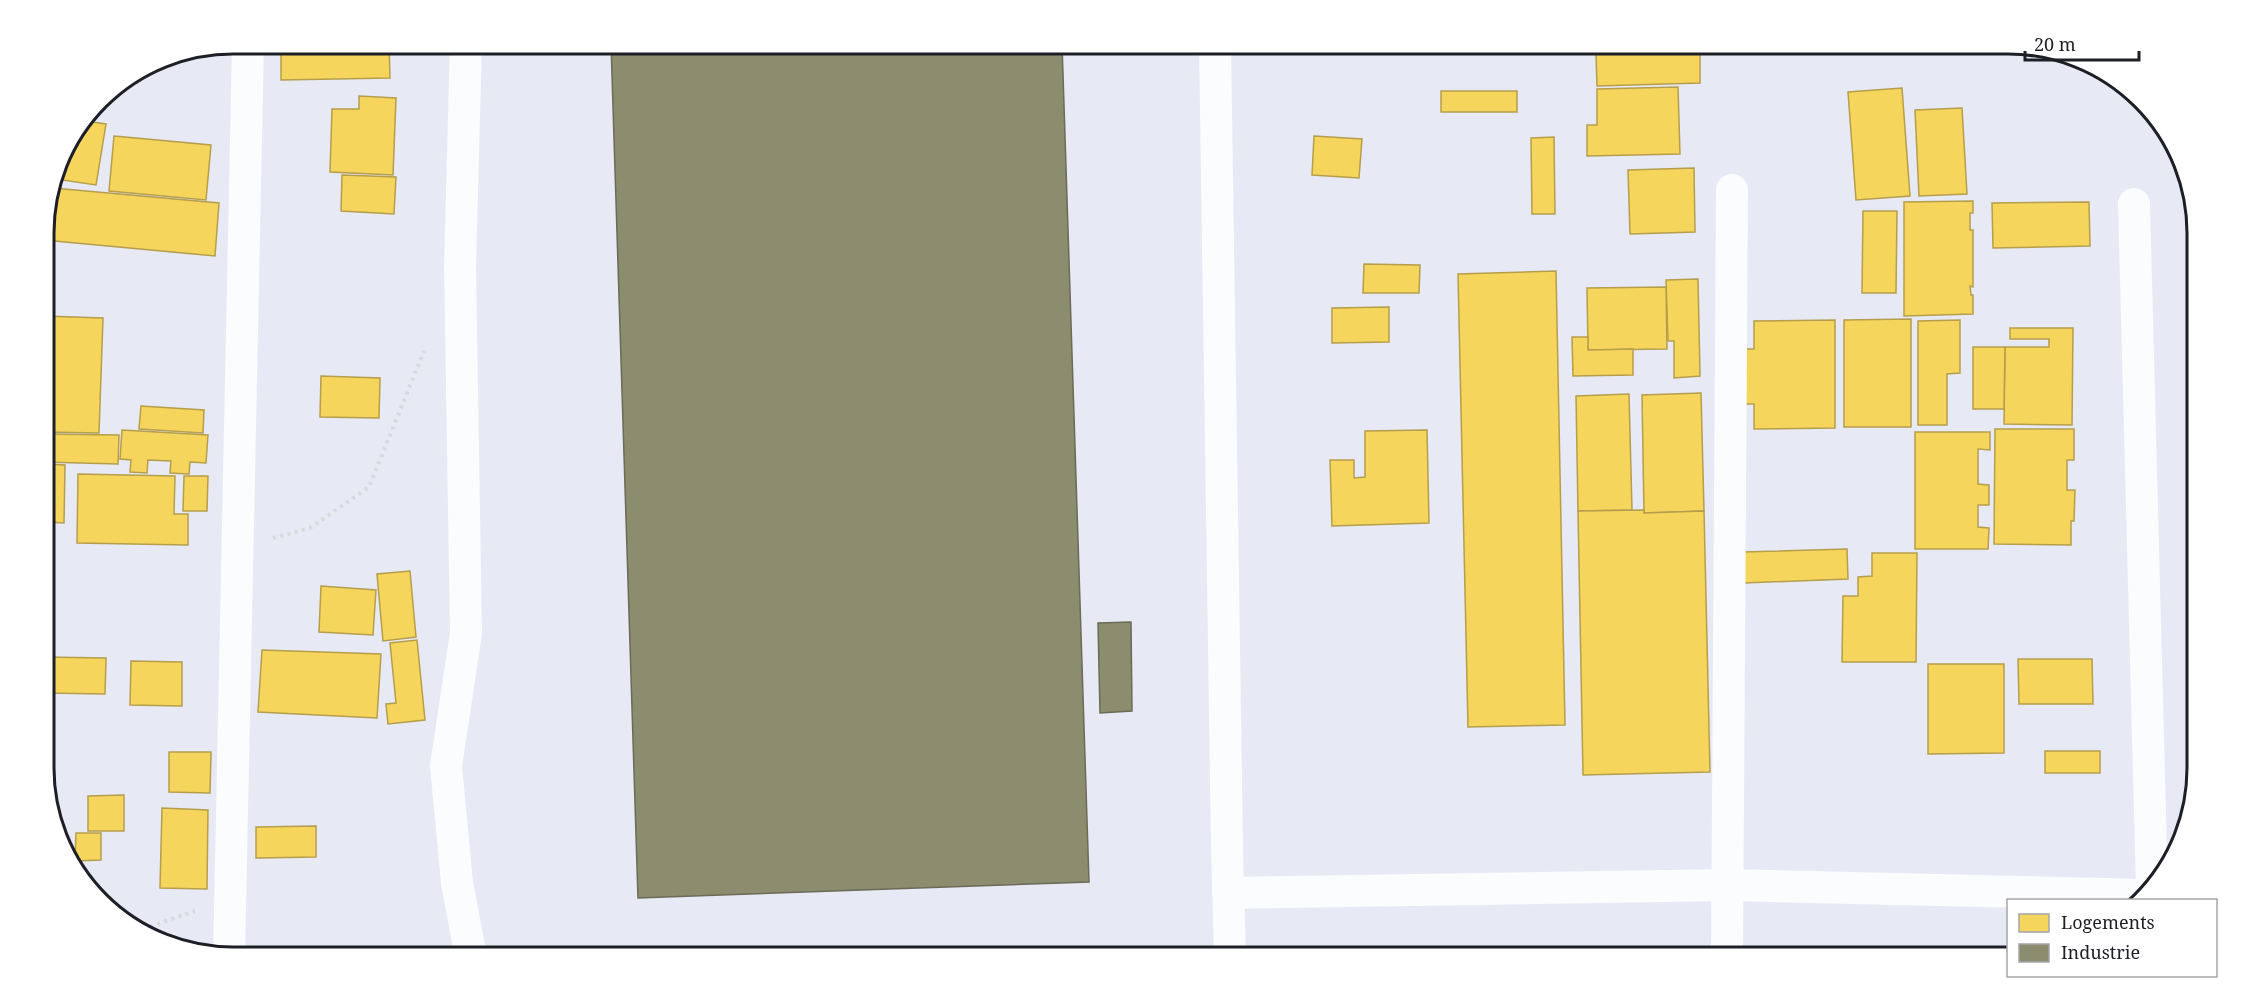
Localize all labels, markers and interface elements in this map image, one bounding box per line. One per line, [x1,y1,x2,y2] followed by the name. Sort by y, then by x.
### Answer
[2025,24,2139,62] scale bar
[2034,32,2076,56] text: 20 m
[2007,899,2217,977] legend
[2061,910,2155,934] text: Logements
[2061,940,2140,964] text: Industrie

